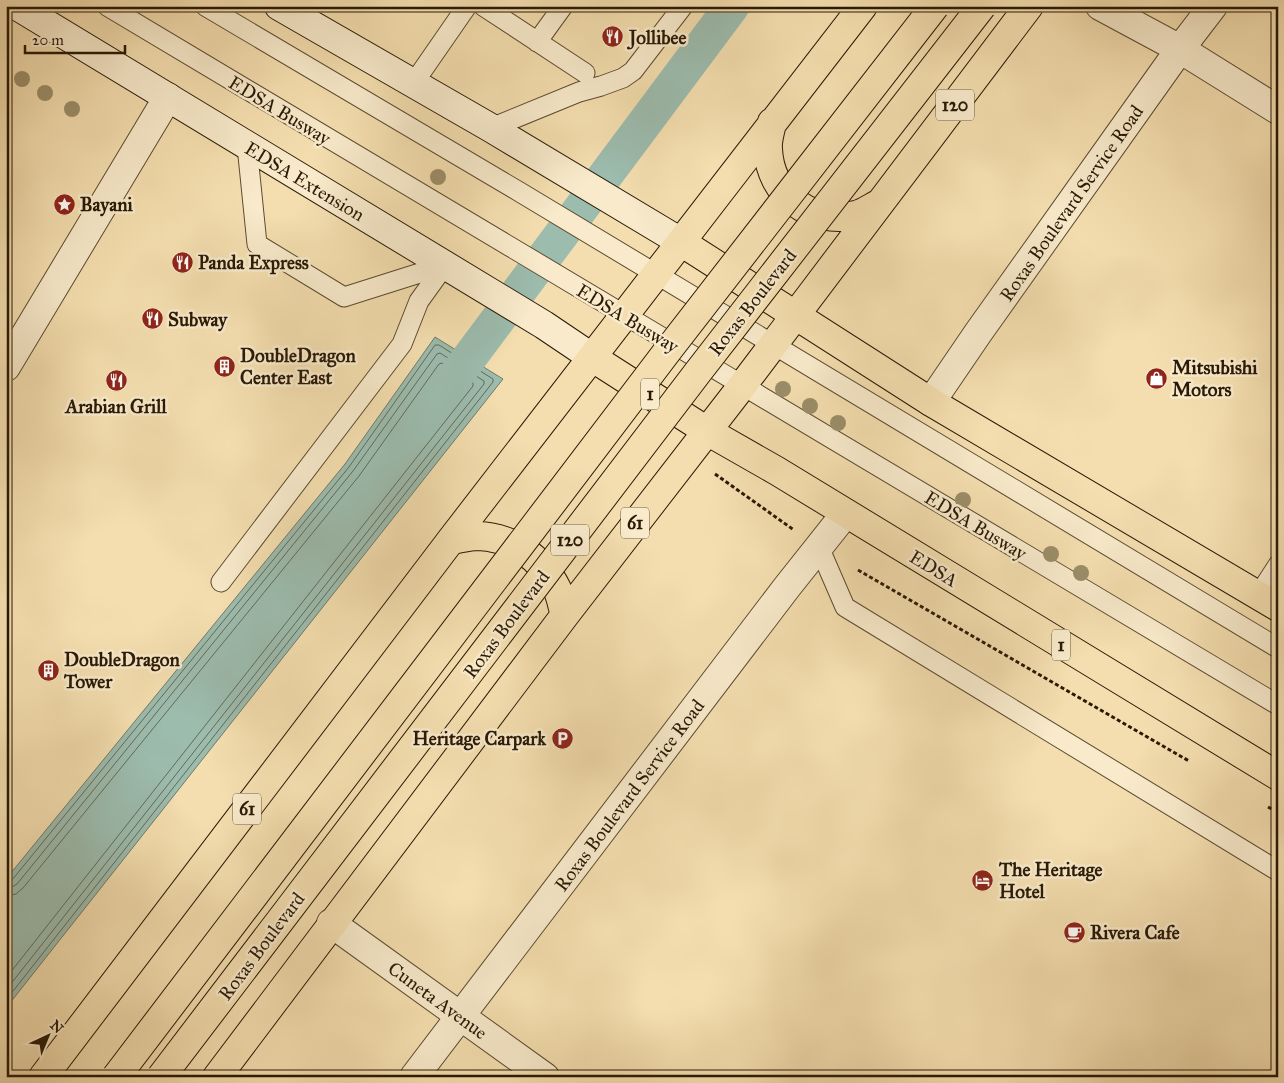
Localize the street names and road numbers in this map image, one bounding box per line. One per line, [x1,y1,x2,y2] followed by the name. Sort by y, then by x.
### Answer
[224,71,336,150] street label: EDSA Busway
[936,90,974,120] road number: 120
[995,100,1148,306] street label: Roxas Boulevard Service Road
[241,137,369,226] street label: EDSA Extension
[704,244,802,360] street label: Roxas Boulevard
[572,279,684,358] street label: EDSA Busway
[641,378,659,409] road number: 1
[920,486,1032,565] street label: EDSA Busway
[621,508,649,538] road number: 61
[551,524,589,556] road number: 120
[905,545,962,592] street label: EDSA
[458,565,555,683] street label: Roxas Boulevard
[1052,630,1070,660] road number: 1
[550,694,709,896] street label: Roxas Boulevard Service Road
[233,794,261,824] road number: 61
[213,887,310,1005] street label: Roxas Boulevard
[384,957,492,1044] street label: Cuneta Avenue

